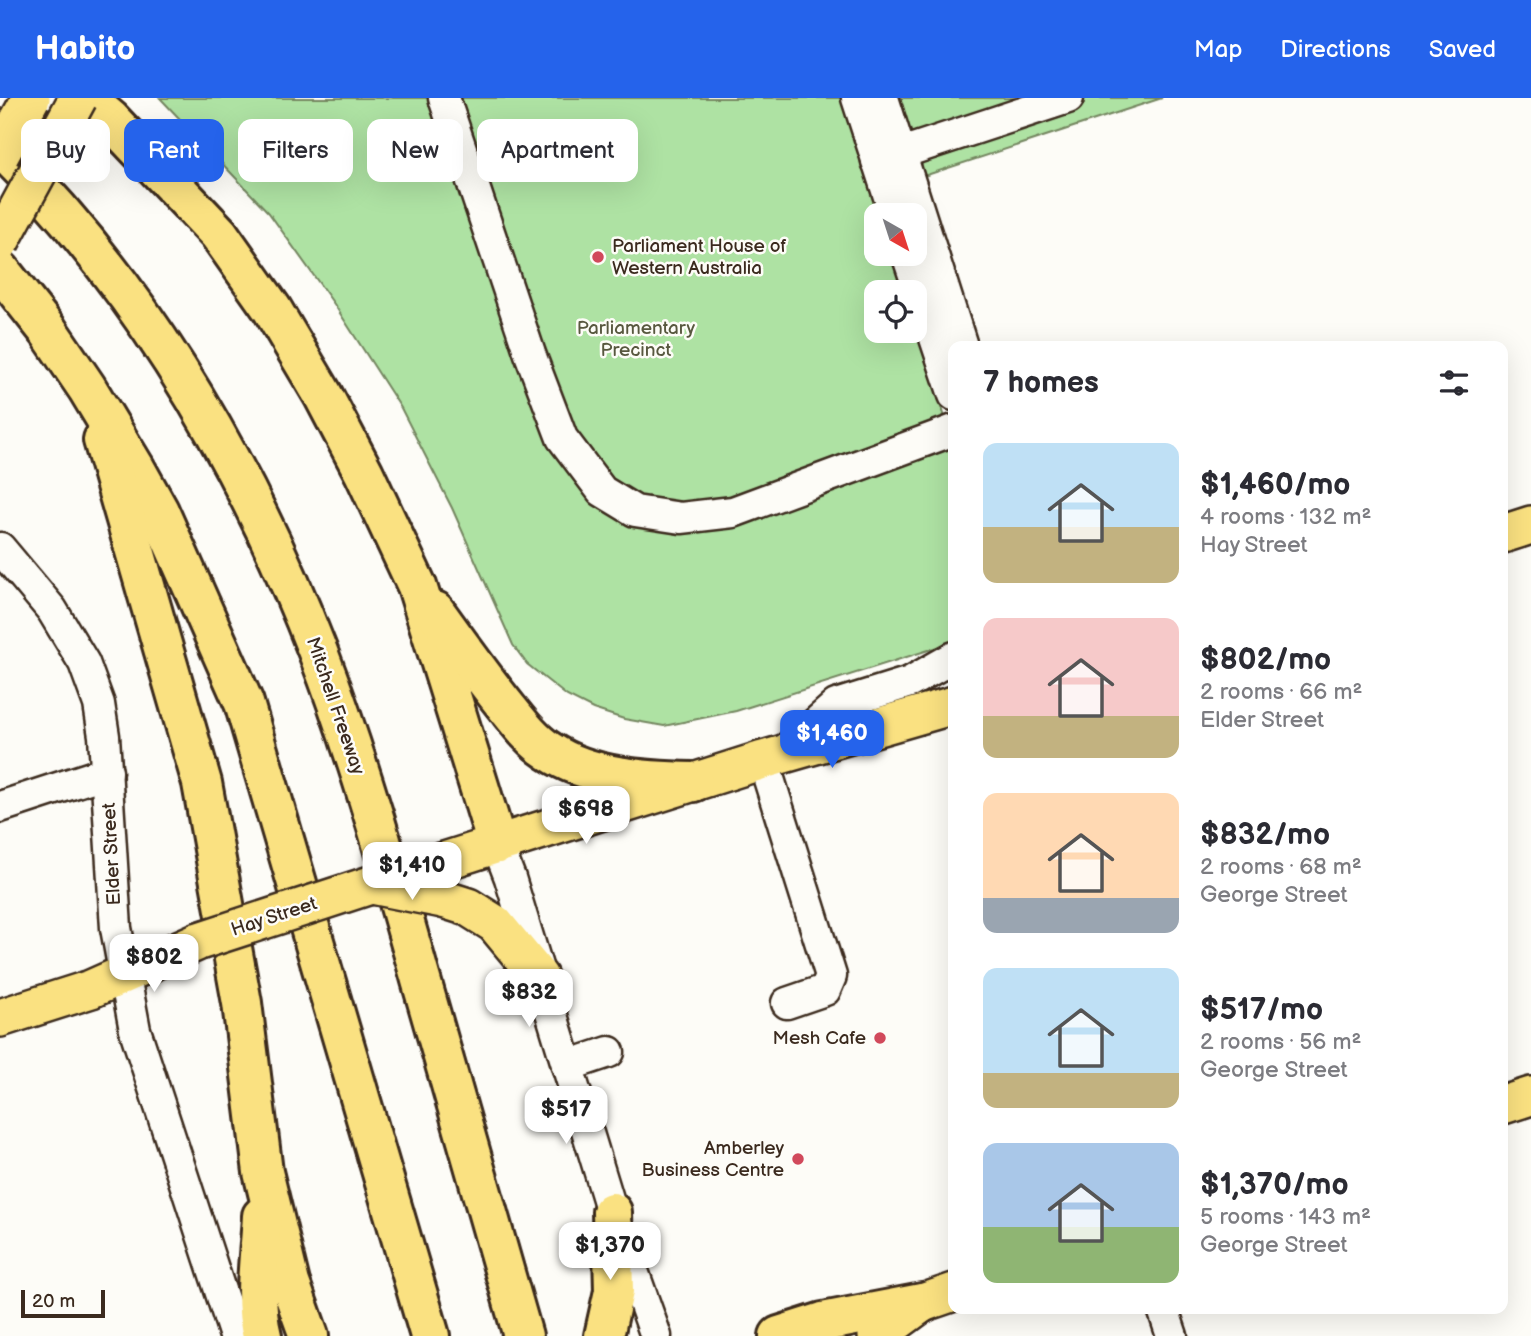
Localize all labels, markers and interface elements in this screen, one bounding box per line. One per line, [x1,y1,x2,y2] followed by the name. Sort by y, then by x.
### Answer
[35,29,135,69] text: Habito
[1194,35,1242,64] text: Map
[1280,35,1391,64] text: Directions
[1429,35,1496,64] text: Saved
[21,119,110,182] chip: Buy
[124,119,224,182] chip: Rent
[238,119,353,182] chip: Filters
[367,119,463,182] chip: New
[477,119,638,182] chip: Apartment
[864,203,928,266] north arrow
[864,203,927,343] map controls
[612,235,786,280] place label: Parliament House of Western Australia
[590,249,606,265] marker: Parliament House of Western Australia
[864,280,927,343] button: locate
[577,317,696,362] park label: Parliamentary Precinct
[1435,364,1473,402] icon: filters
[983,365,1099,401] text: 7 homes
[1200,467,1350,503] text: $1,460/mo
[1039,471,1123,555] icon: home
[1200,503,1371,531] text: 4 rooms · 132 m²
[1200,531,1308,559] text: Hay Street
[301,634,369,778] street label: Mitchell Freeway
[1200,642,1331,678] text: $802/mo
[1039,646,1123,730] icon: home
[1200,678,1362,706] text: 2 rooms · 66 m²
[1200,706,1324,734] text: Elder Street
[775,710,889,770] pin: $1,460
[796,719,868,747] text: $1,460
[545,786,627,846] pin: $698
[558,795,614,823] text: $698
[98,802,126,906] street label: Elder Street
[1200,817,1330,853] text: $832/mo
[1039,821,1123,905] icon: home
[355,842,469,902] pin: $1,410
[378,851,446,879] text: $1,410
[1200,853,1362,881] text: 2 rooms · 68 m²
[1200,881,1348,909] text: George Street
[228,892,320,942] street label: Hay Street
[113,934,195,994] pin: $802
[125,943,183,971] text: $802
[488,970,570,1029] pin: $832
[501,978,557,1006] text: $832
[1200,992,1323,1028] text: $517/mo
[1039,996,1123,1080] icon: home
[773,1027,866,1050] place label: Mesh Cafe
[1200,1028,1362,1056] text: 2 rooms · 56 m²
[872,1030,888,1046] marker: Mesh Cafe
[1200,1056,1348,1084] text: George Street
[525,1086,607,1146] pin: $517
[541,1095,591,1123] text: $517
[642,1137,784,1182] place label: Amberley Business Centre
[790,1151,806,1167] marker: Amberley Business Centre
[1200,1167,1349,1203] text: $1,370/mo
[1039,1171,1123,1255] icon: home
[1200,1203,1371,1231] text: 5 rooms · 143 m²
[553,1222,667,1282] pin: $1,370
[575,1231,645,1259] text: $1,370
[1200,1231,1348,1259] text: George Street
[21,1287,105,1319] scale bar
[32,1290,75,1313] text: 20 m

